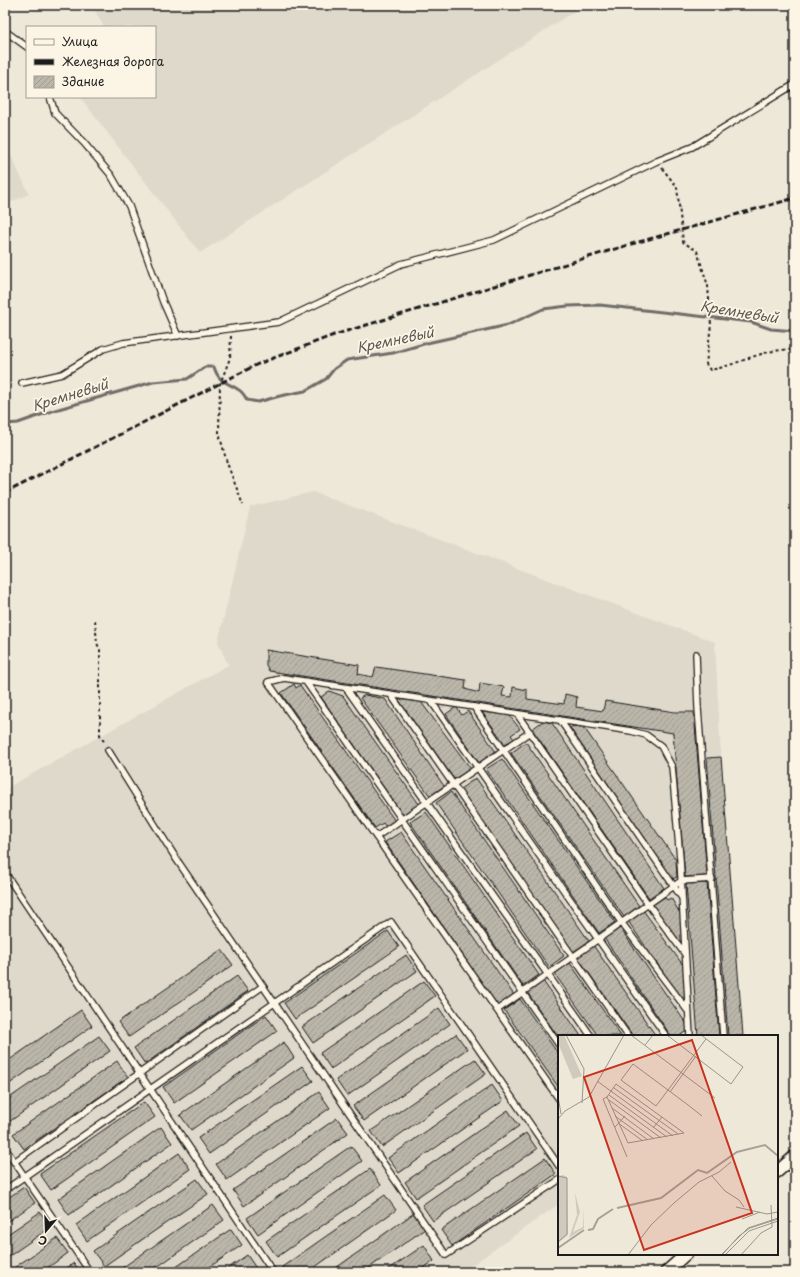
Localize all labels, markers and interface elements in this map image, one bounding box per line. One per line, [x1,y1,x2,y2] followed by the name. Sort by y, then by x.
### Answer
[26,26,156,98] legend
[62,32,98,50] text: Улица
[62,52,165,70] text: Железная дорога
[62,72,104,90] text: Здание
[699,295,781,328] water label: Кремневый
[354,321,437,358] water label: Кремневый
[29,373,112,416] water label: Кремневый
[558,1035,778,1255] inset map
[26,1211,66,1251] north arrow
[36,1232,49,1250] text: С

